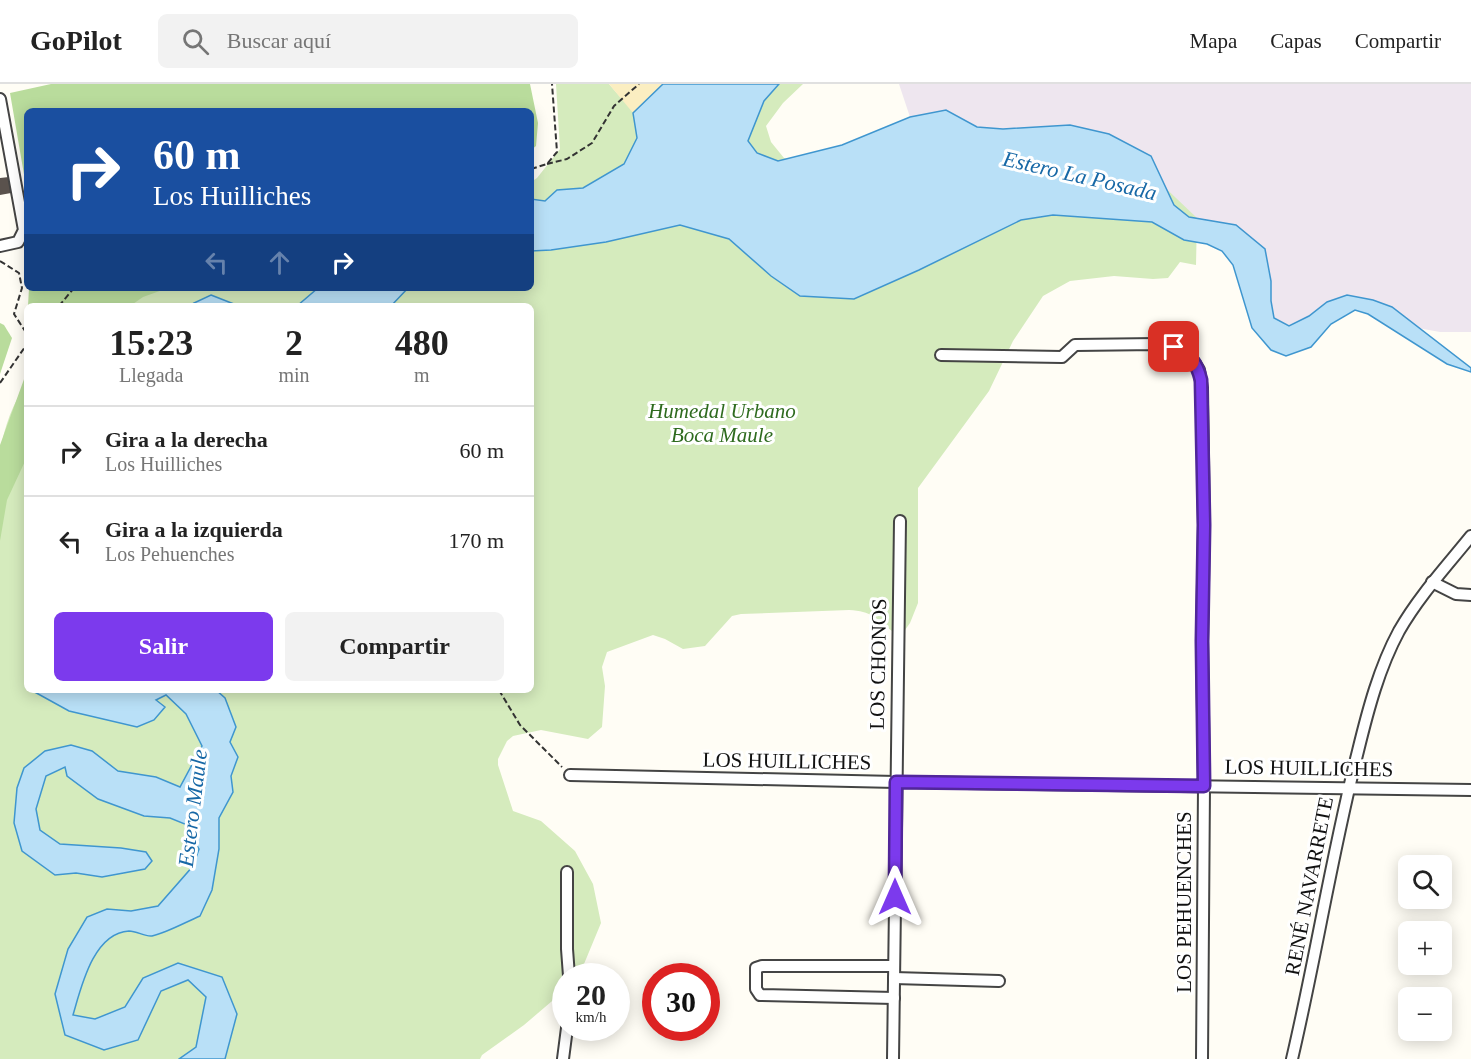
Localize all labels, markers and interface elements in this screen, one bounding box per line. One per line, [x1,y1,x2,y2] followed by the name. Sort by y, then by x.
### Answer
[158,14,578,68] search box
[30,25,122,56] text: GoPilot
[179,25,212,58] icon: search
[227,28,331,53] text: Buscar aquí
[1190,29,1237,53] text: Mapa
[1270,29,1322,53] text: Capas
[1355,29,1441,53] text: Compartir
[54,132,132,210] icon: right
[153,132,241,178] text: 60 m
[1000,145,1159,205] water label: Estero La Posada
[153,181,311,211] text: Los Huilliches
[200,246,233,279] icon: left
[263,246,296,279] icon: ahead
[326,246,359,279] icon: right
[1148,321,1199,372] pin
[109,323,193,363] text: 15:23
[285,323,303,363] text: 2
[395,323,449,363] text: 480
[1157,330,1190,363] icon: arrive
[119,364,183,386] text: Llegada
[278,364,310,386] text: min
[414,364,430,386] text: m
[647,399,796,447] park label: Humedal Urbano Boca Maule
[105,427,268,452] text: Gira a la derecha
[54,435,87,468] icon: right
[459,438,504,463] text: 60 m
[105,453,222,475] text: Los Huilliches
[105,517,283,542] text: Gira a la izquierda
[54,525,87,558] icon: left
[448,528,504,553] text: 170 m
[105,543,234,565] text: Los Pehuenches
[865,598,891,730] street label: LOS CHONOS
[54,612,273,681] button: Salir
[285,612,504,681] button: Compartir
[173,748,212,869] water label: Estero Maule
[703,748,871,774] street label: LOS HUILLICHES
[1225,755,1393,781] street label: LOS HUILLICHES
[1280,794,1338,978] street label: RENÉ NAVARRETE
[1172,811,1196,993] street label: LOS PEHUENCHES
[1398,855,1452,1041] map controls
[1398,855,1452,909] button: search
[863,865,927,929] position arrow
[1398,921,1452,975] button: +
[642,963,720,1041] speed limit sign: 30
[576,978,606,1011] text: 20
[1398,987,1452,1041] button: −
[576,1009,606,1025] text: km/h

